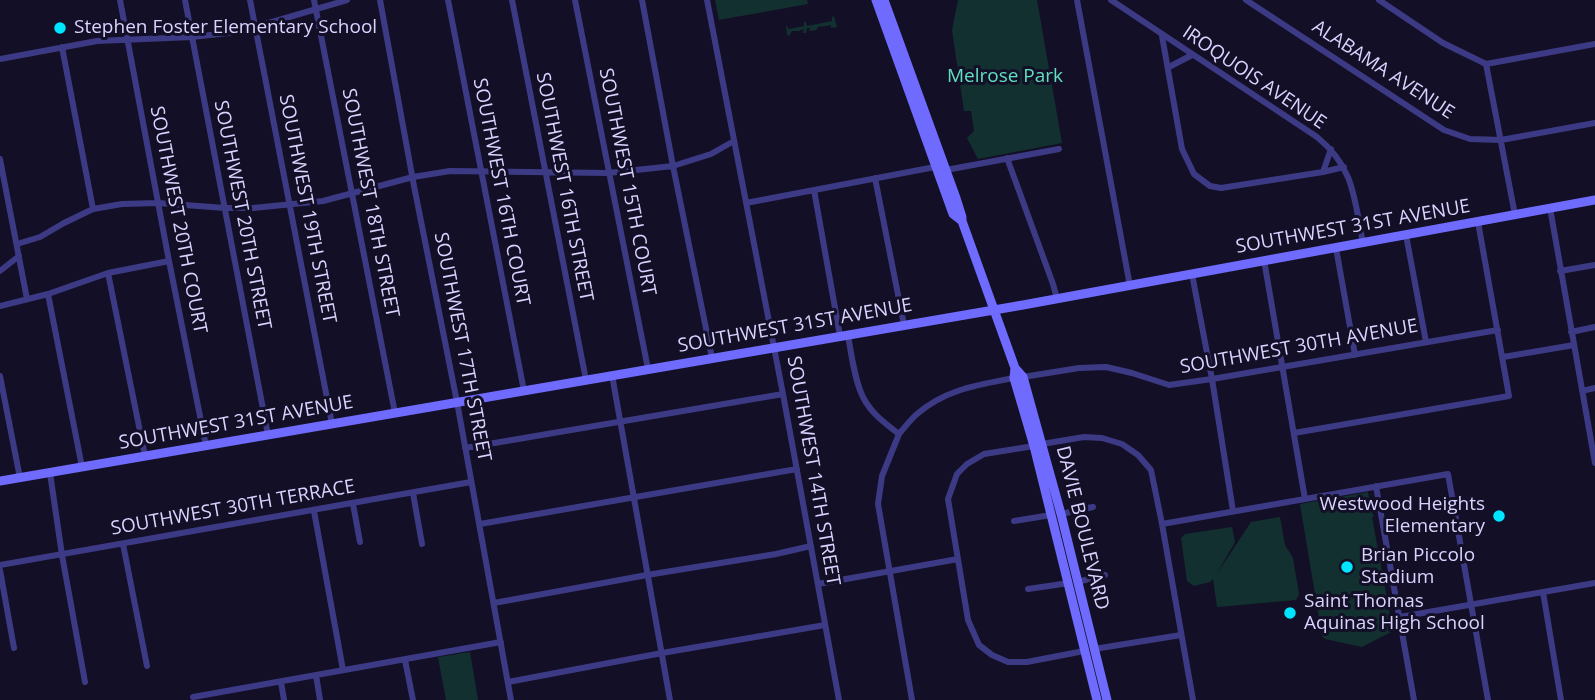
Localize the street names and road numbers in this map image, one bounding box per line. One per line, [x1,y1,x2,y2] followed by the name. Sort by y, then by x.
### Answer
[1308,16,1458,124] street label: ALABAMA AVENUE
[1178,21,1330,135] street label: IROQUOIS AVENUE
[594,66,660,298] street label: SOUTHWEST 15TH COURT
[531,71,597,303] street label: SOUTHWEST 16TH STREET
[468,76,534,308] street label: SOUTHWEST 16TH COURT
[337,87,403,319] street label: SOUTHWEST 18TH STREET
[274,93,340,325] street label: SOUTHWEST 19TH STREET
[209,99,275,331] street label: SOUTHWEST 20TH STREET
[145,104,211,336] street label: SOUTHWEST 20TH COURT
[1234,195,1472,259] street label: SOUTHWEST 31ST AVENUE
[429,231,495,463] street label: SOUTHWEST 17TH STREET
[676,294,914,358] street label: SOUTHWEST 31ST AVENUE
[1178,315,1420,379] street label: SOUTHWEST 30TH AVENUE
[782,354,844,588] street label: SOUTHWEST 14TH STREET
[117,391,355,455] street label: SOUTHWEST 31ST AVENUE
[1051,444,1113,612] street label: DAVIE BOULEVARD
[109,475,357,541] street label: SOUTHWEST 30TH TERRACE

